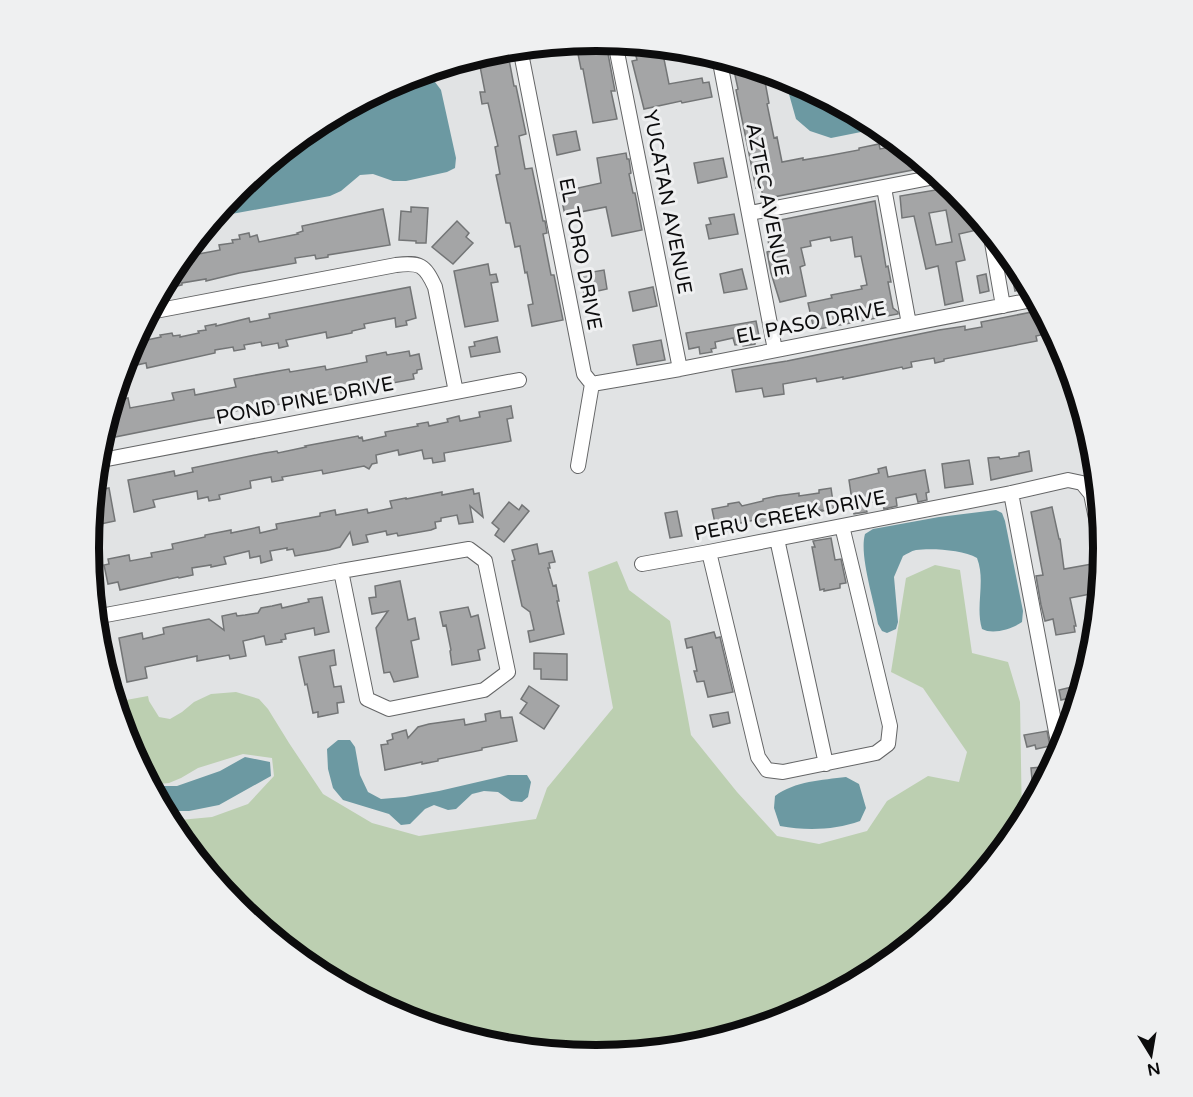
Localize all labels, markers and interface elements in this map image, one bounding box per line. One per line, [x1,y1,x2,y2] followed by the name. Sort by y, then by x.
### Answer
[637,108,697,296] street label: YUCATAN AVENUE
[740,121,794,279] street label: AZTEC AVENUE
[553,176,607,332] street label: EL TORO DRIVE
[734,297,888,349] street label: EL PASO DRIVE
[214,372,396,430] street label: POND PINE DRIVE
[692,486,888,546] street label: PERU CREEK DRIVE
[1121,1025,1181,1085] north arrow
[1145,1058,1162,1080] text: N

